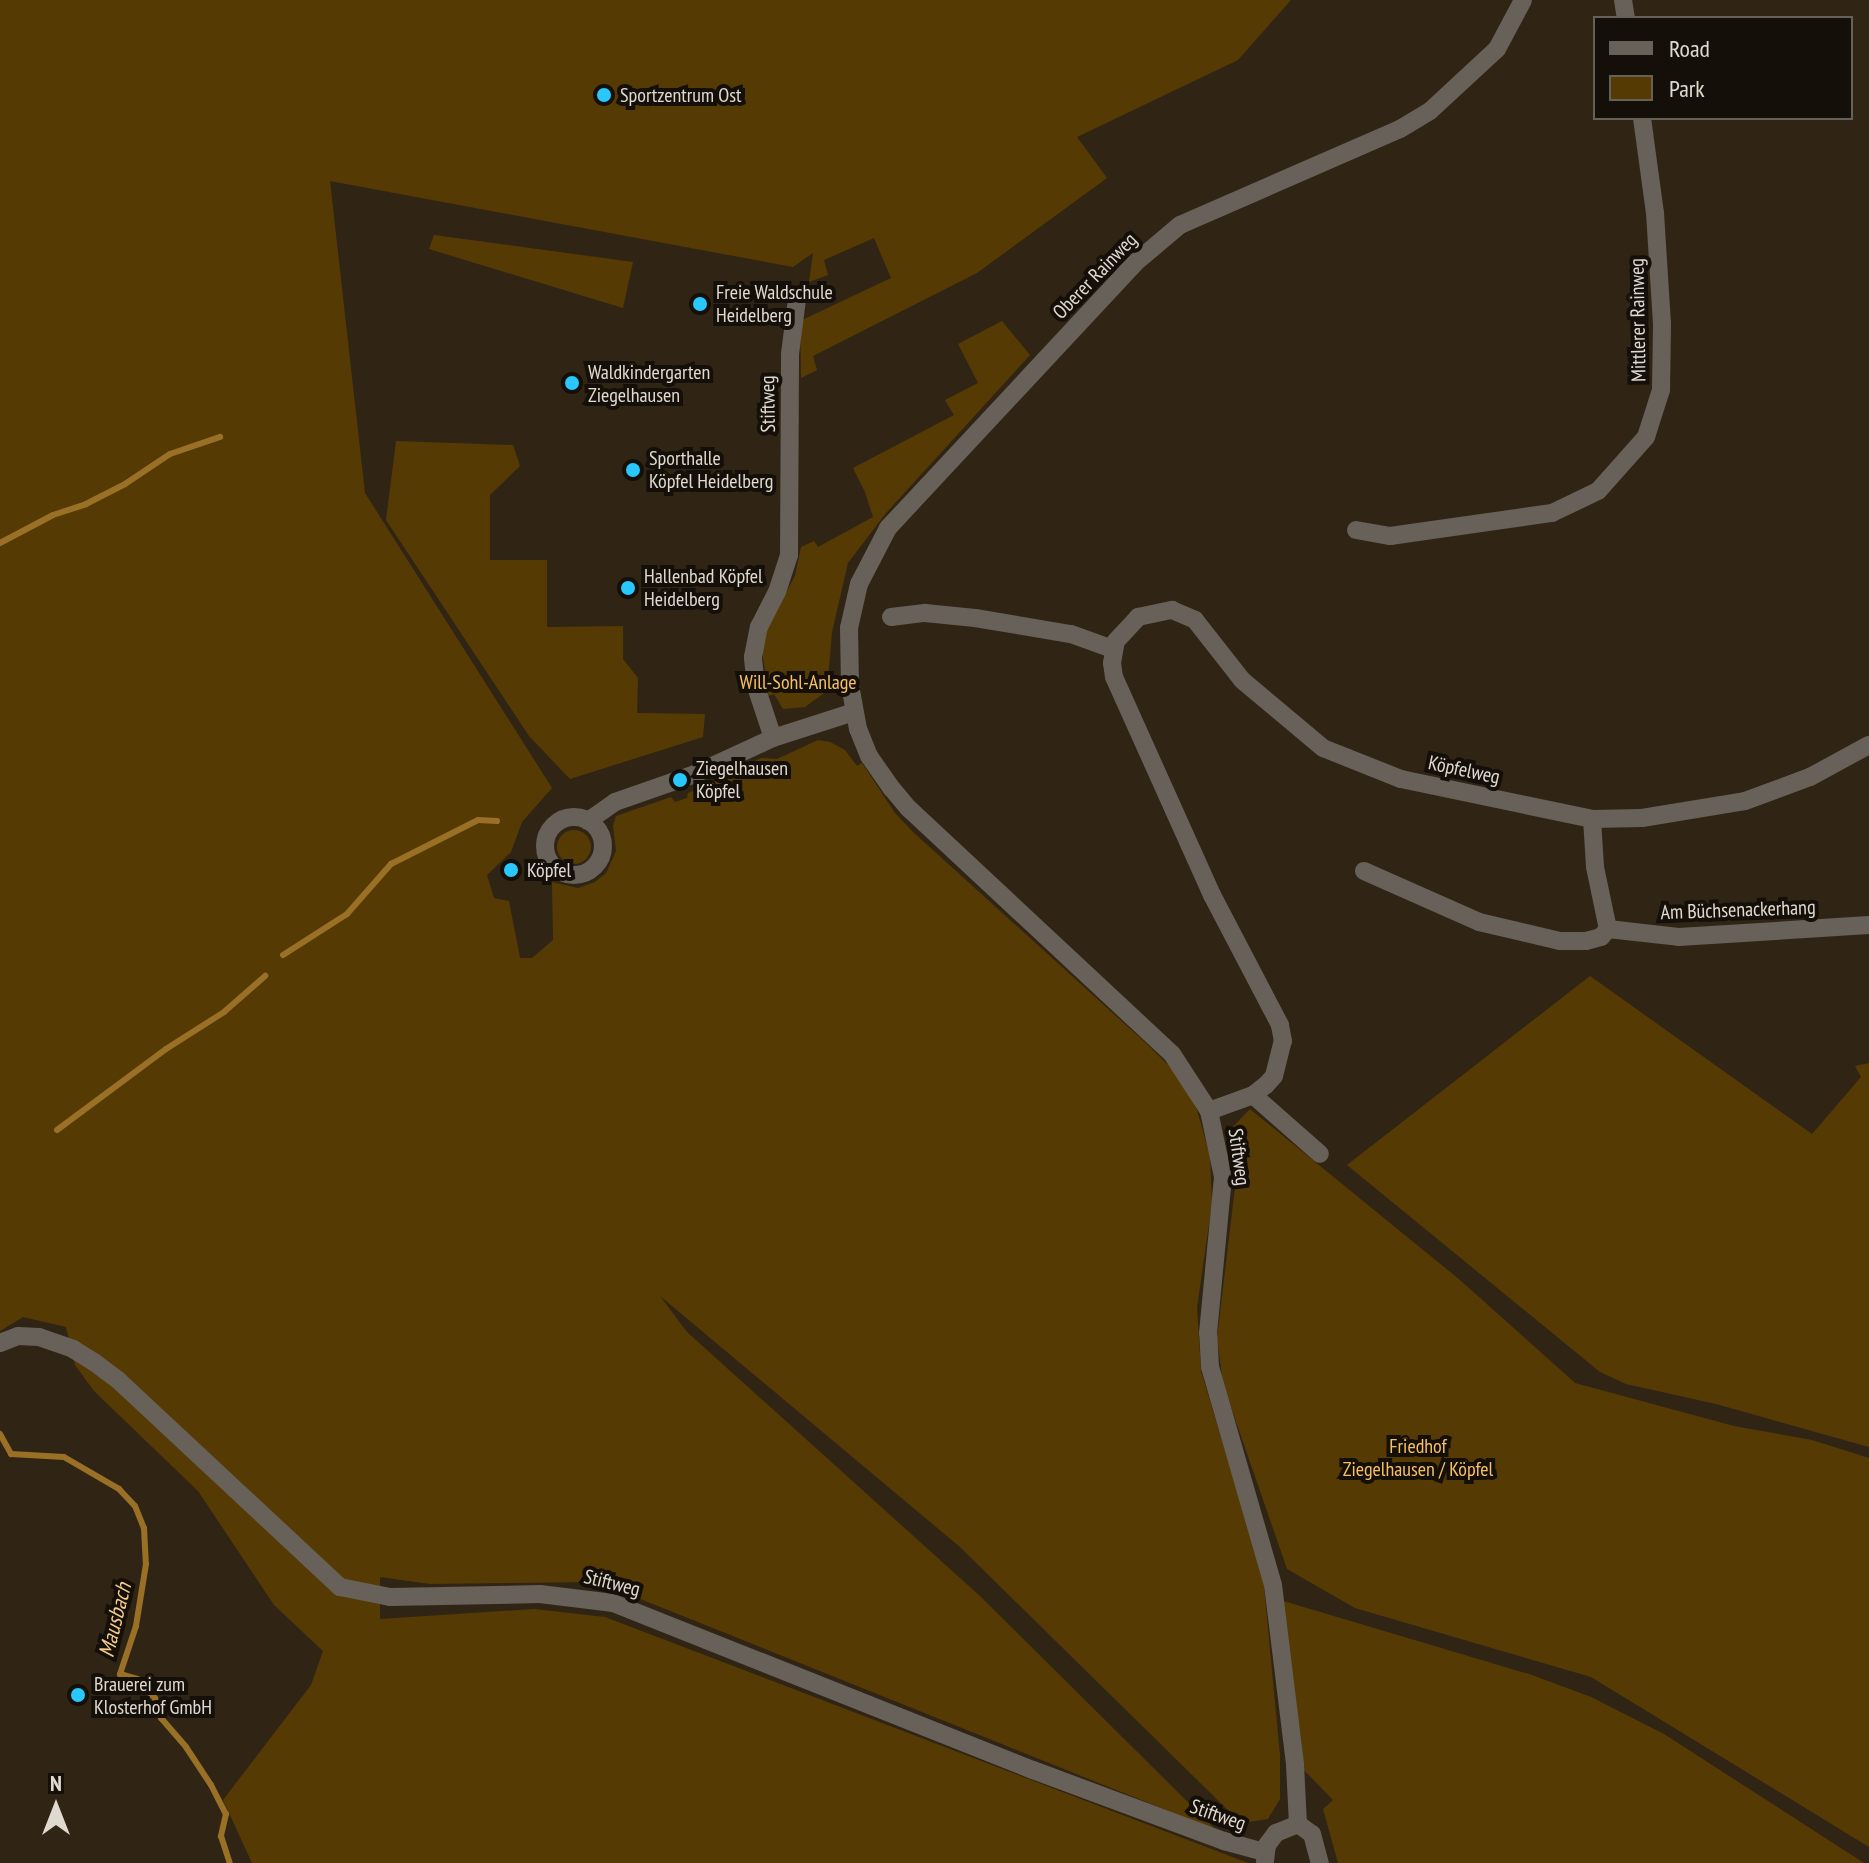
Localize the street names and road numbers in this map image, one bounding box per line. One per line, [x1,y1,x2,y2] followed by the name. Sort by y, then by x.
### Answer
[1048,228,1142,324] street label: Oberer Rainweg
[1625,258,1651,382] street label: Mittlerer Rainweg
[756,375,780,433] street label: Stiftweg
[1426,751,1502,789] street label: Köpfelweg
[1660,895,1816,925] street label: Am Büchsenackerhang
[1223,1127,1255,1187] street label: Stiftweg
[581,1564,643,1602] street label: Stiftweg
[1187,1794,1249,1836] street label: Stiftweg

